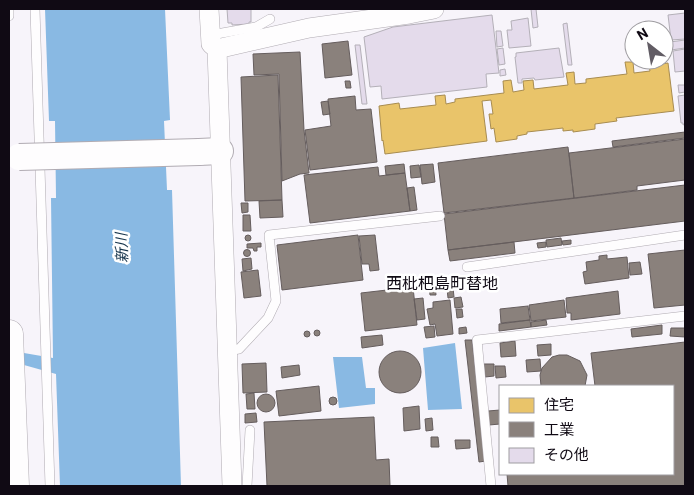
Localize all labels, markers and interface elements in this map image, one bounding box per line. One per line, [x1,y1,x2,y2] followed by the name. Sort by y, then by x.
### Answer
[624,20,674,70] north arrow
[634,24,651,43] text: N
[112,231,132,263] water label: 新川
[386,274,498,293] district label: 西枇杷島町替地
[499,385,674,475] legend
[544,396,574,414] text: 住宅
[544,421,574,439] text: 工業
[544,446,589,464] text: その他

